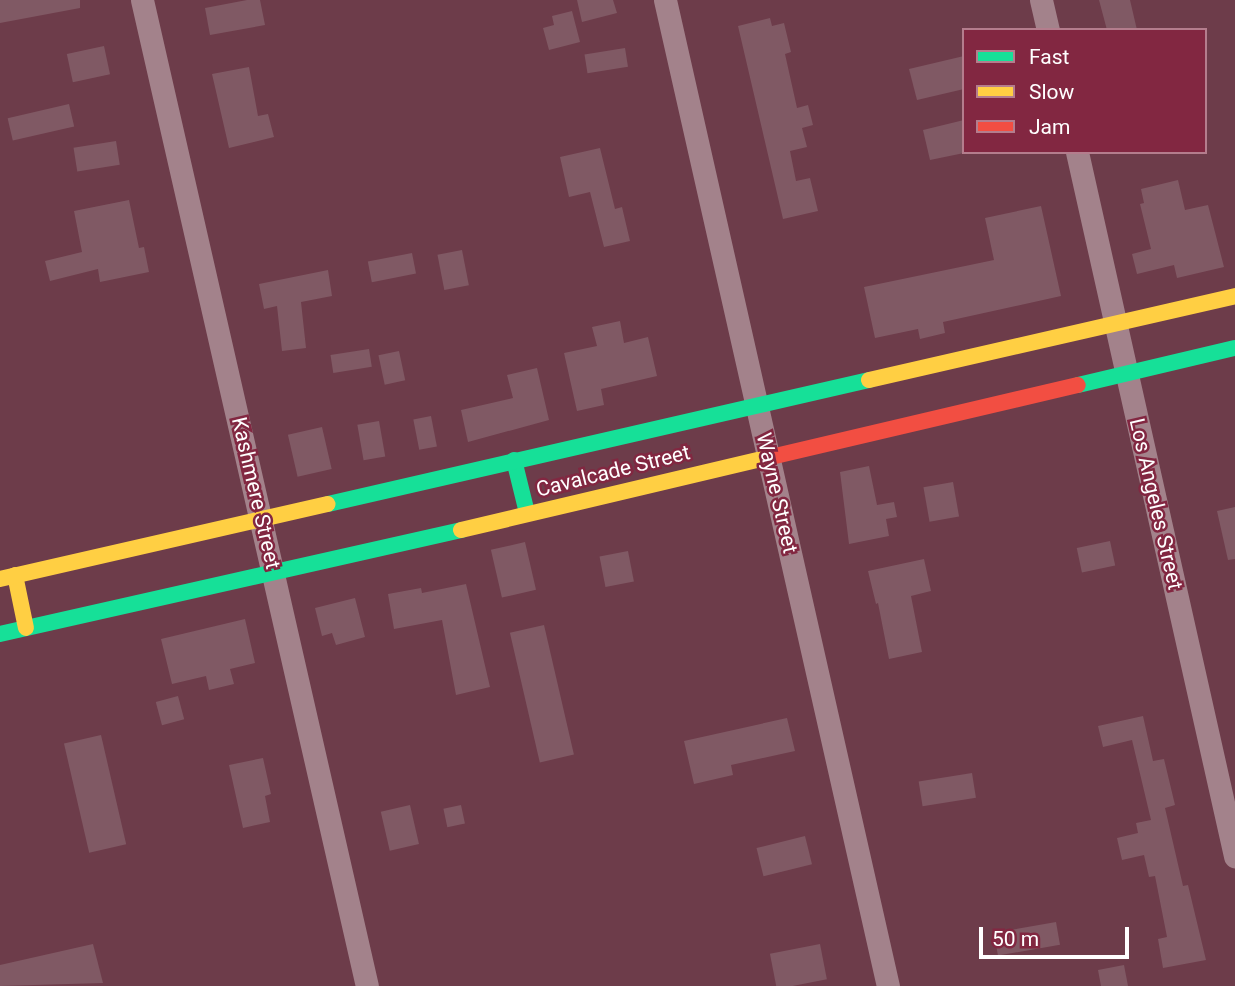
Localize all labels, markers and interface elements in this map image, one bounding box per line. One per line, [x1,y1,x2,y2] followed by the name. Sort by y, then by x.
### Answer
[962,28,1207,154] legend
[1029,45,1069,69] text: Fast
[1029,80,1074,104] text: Slow
[1029,115,1070,139] text: Jam
[226,415,286,571] street label: Kashmere Street
[1124,416,1188,592] street label: Los Angeles Street
[751,430,803,556] street label: Wayne Street
[534,440,692,502] street label: Cavalcade Street
[983,912,1134,956] scale bar
[992,927,1039,951] text: 50 m

